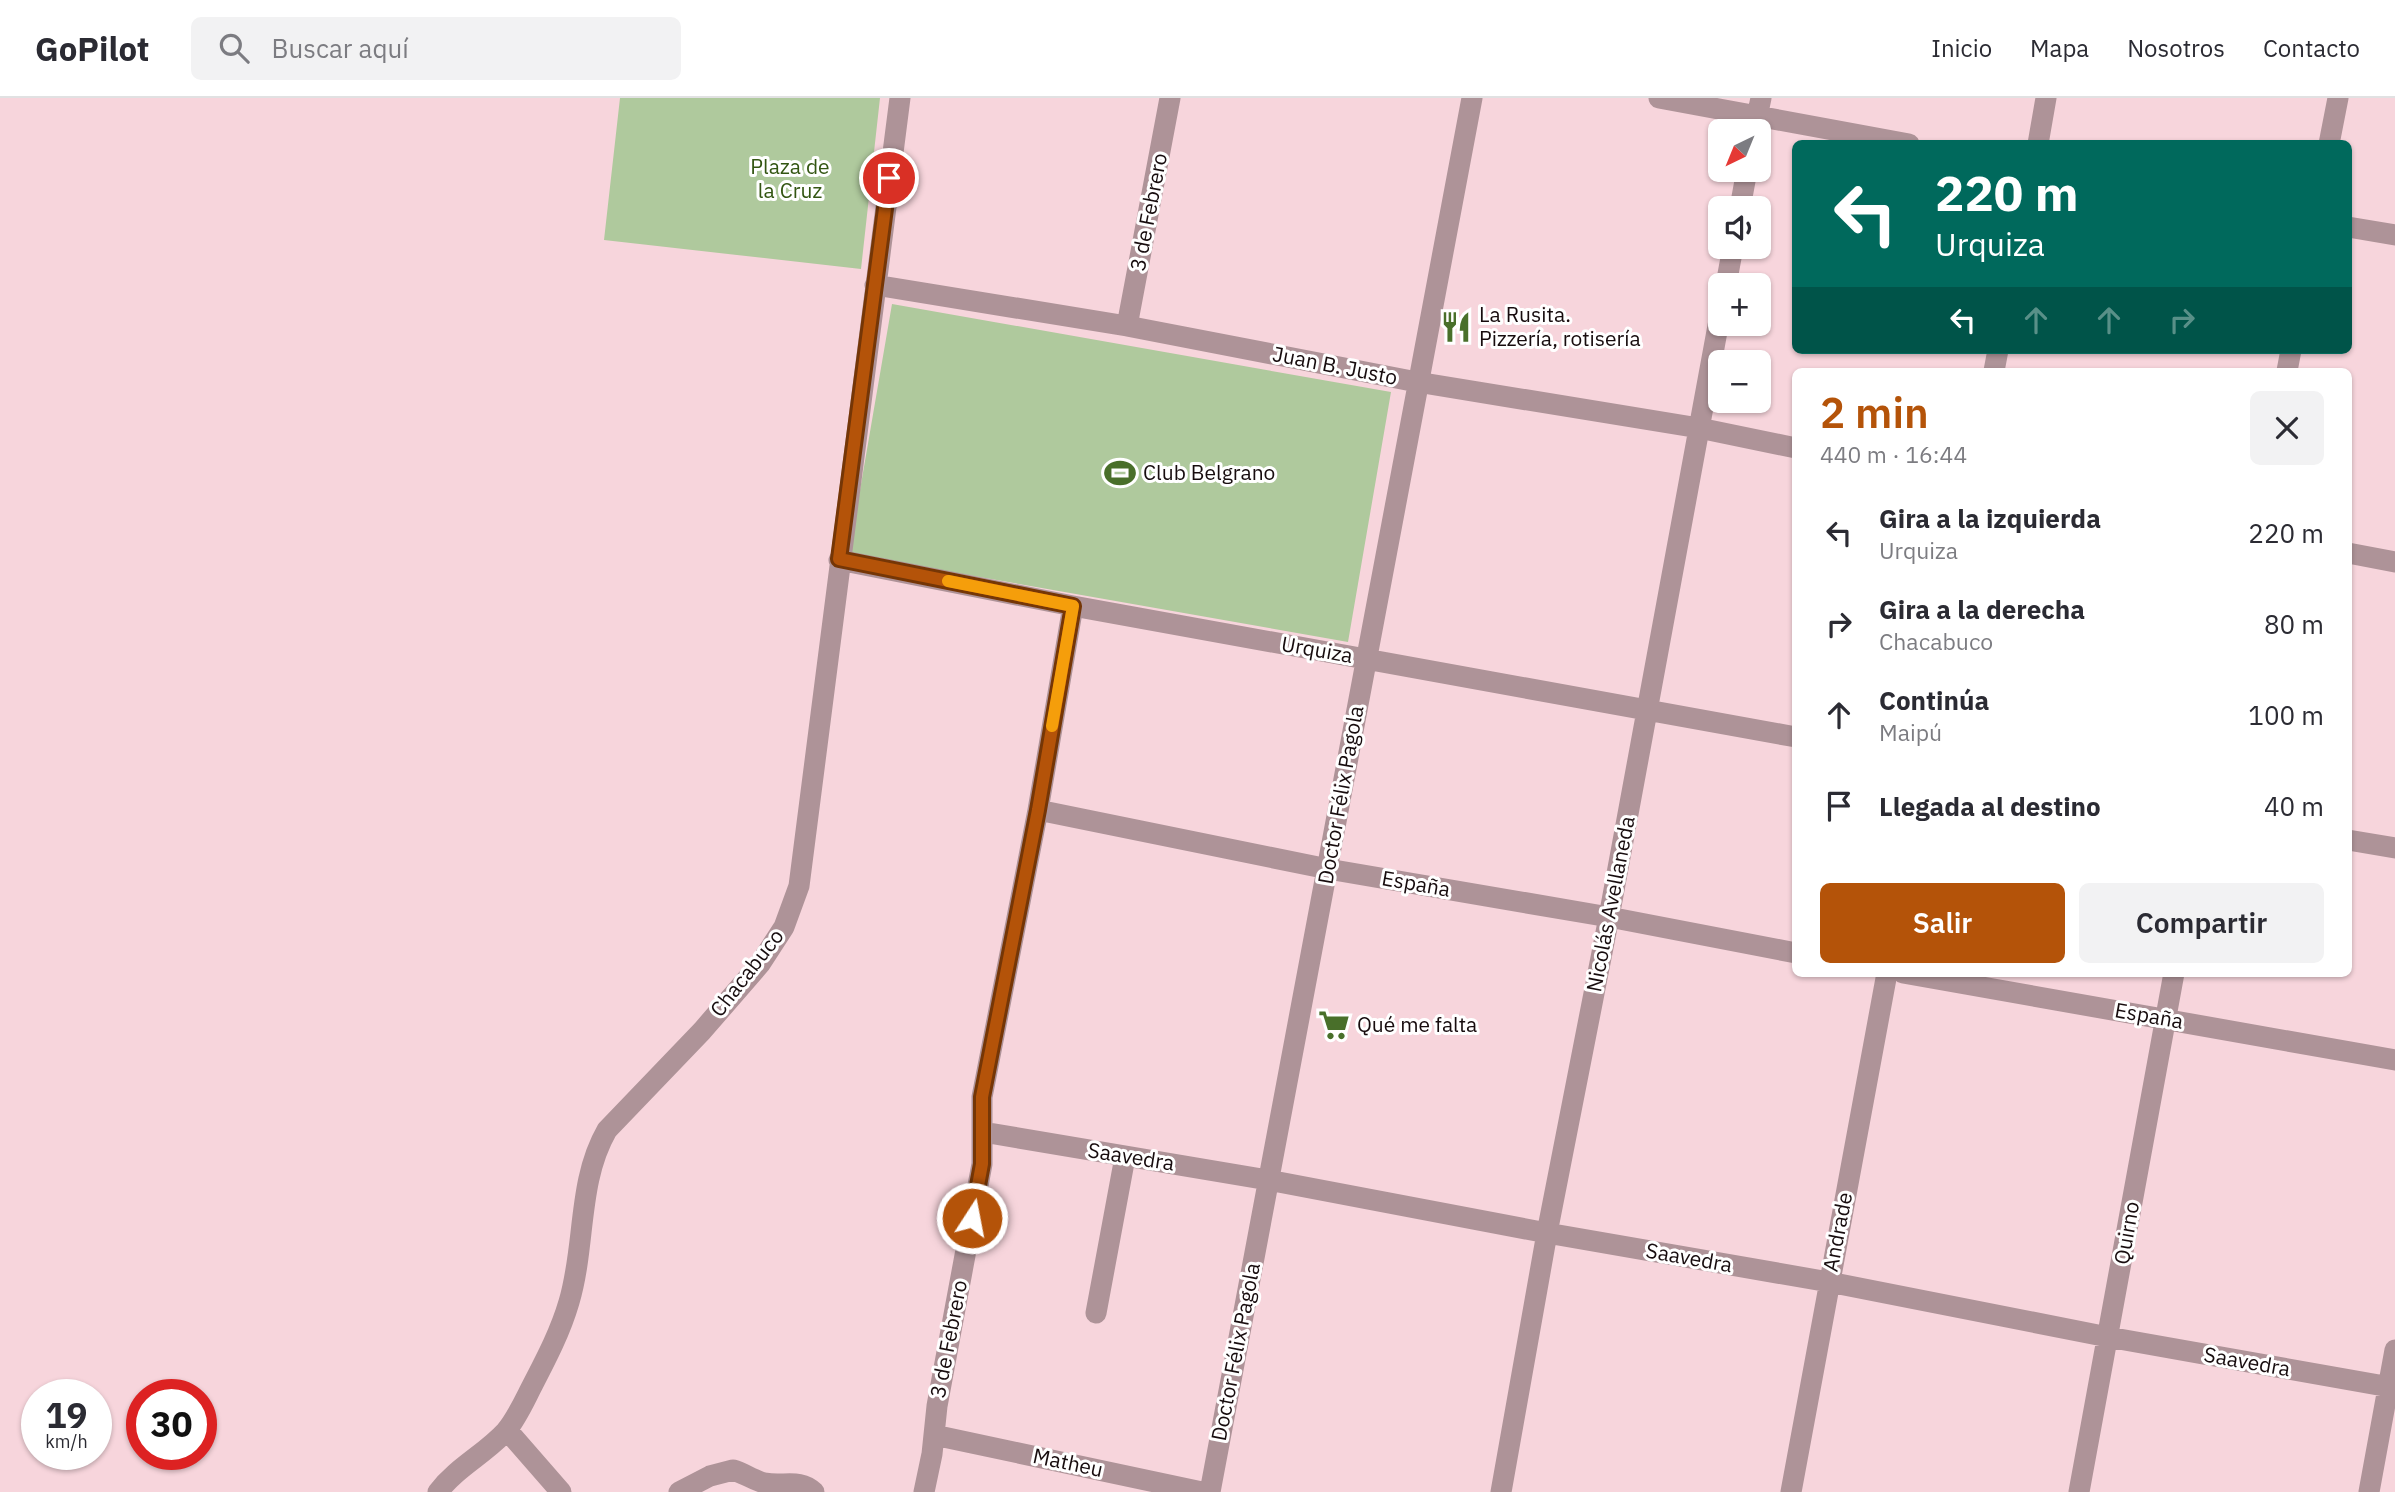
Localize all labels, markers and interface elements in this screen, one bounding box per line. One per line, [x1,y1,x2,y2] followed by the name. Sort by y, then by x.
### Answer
[191,17,681,80] search box
[35,27,149,70] text: GoPilot
[215,29,253,67] icon: search
[271,31,409,65] text: Buscar aquí
[1931,32,1992,64] text: Inicio
[2030,32,2089,64] text: Mapa
[2127,32,2225,64] text: Nosotros
[2263,32,2360,64] text: Contacto
[1708,119,1771,182] north arrow
[1708,119,1771,413] map controls
[859,148,919,208] pin
[1123,150,1173,273] street label: 3 de Febrero
[750,152,830,204] park label: Plaza de la Cruz
[870,159,908,197] icon: arrive
[1935,161,2079,224] text: 220 m
[1820,168,1911,259] icon: left
[1708,196,1771,259] button: sound
[1935,223,2045,265] text: Urquiza
[1708,273,1771,336] button: +
[1479,300,1641,352] place label: La Rusita. Pizzería, rotisería
[1944,301,1982,339] icon: left
[2017,301,2055,339] icon: ahead
[2090,301,2128,339] icon: ahead
[2163,301,2201,339] icon: right
[1439,310,1473,344] restaurant icon: La Rusita. Pizzería, rotisería
[1270,339,1400,391] street label: Juan B. Justo
[1708,350,1771,413] button: −
[1820,385,1929,440] text: 2 min
[2250,391,2324,465] button: close
[1820,439,1967,469] text: 440 m · 16:44
[1103,456,1137,490] sports icon: Club Belgrano
[1143,458,1275,486] place label: Club Belgrano
[1879,501,2101,535] text: Gira a la izquierda
[1820,514,1858,552] icon: left
[2248,516,2324,550] text: 220 m
[1879,535,1958,565] text: Urquiza
[1879,592,2085,626] text: Gira a la derecha
[1820,605,1858,643] icon: right
[2264,607,2324,641] text: 80 m
[1879,626,1993,656] text: Chacabuco
[1279,629,1355,669] street label: Urquiza
[1879,683,1989,717] text: Continúa
[1820,696,1858,734] icon: ahead
[2248,698,2324,732] text: 100 m
[1311,703,1370,886] street label: Doctor Félix Pagola
[1879,717,1942,747] text: Maipú
[1820,787,1858,825] icon: arrive
[1879,789,2101,823] text: Llegada al destino
[2264,789,2324,823] text: 40 m
[1579,814,1641,994] street label: Nicolás Avellaneda
[1380,863,1453,903] street label: España
[1820,883,2065,963] button: Salir
[2079,883,2324,963] button: Compartir
[703,923,789,1022] street label: Chacabuco
[2113,995,2186,1035] street label: España
[1317,1008,1351,1042] supermarket icon: Qué me falta
[1357,1010,1477,1038] place label: Qué me falta
[1086,1135,1176,1177] street label: Saavedra
[935,1181,1009,1255] position arrow
[1816,1190,1858,1274] street label: Andrade
[2107,1199,2145,1267] street label: Quirno
[1644,1236,1735,1278] street label: Saavedra
[1204,1260,1266,1443] street label: Doctor Félix Pagola
[923,1277,973,1400] street label: 3 de Febrero
[2202,1340,2293,1382] street label: Saavedra
[126,1379,217,1470] speed limit sign: 30
[45,1392,88,1438] text: 19
[45,1430,88,1453] text: km/h
[1031,1441,1106,1483] street label: Matheu

